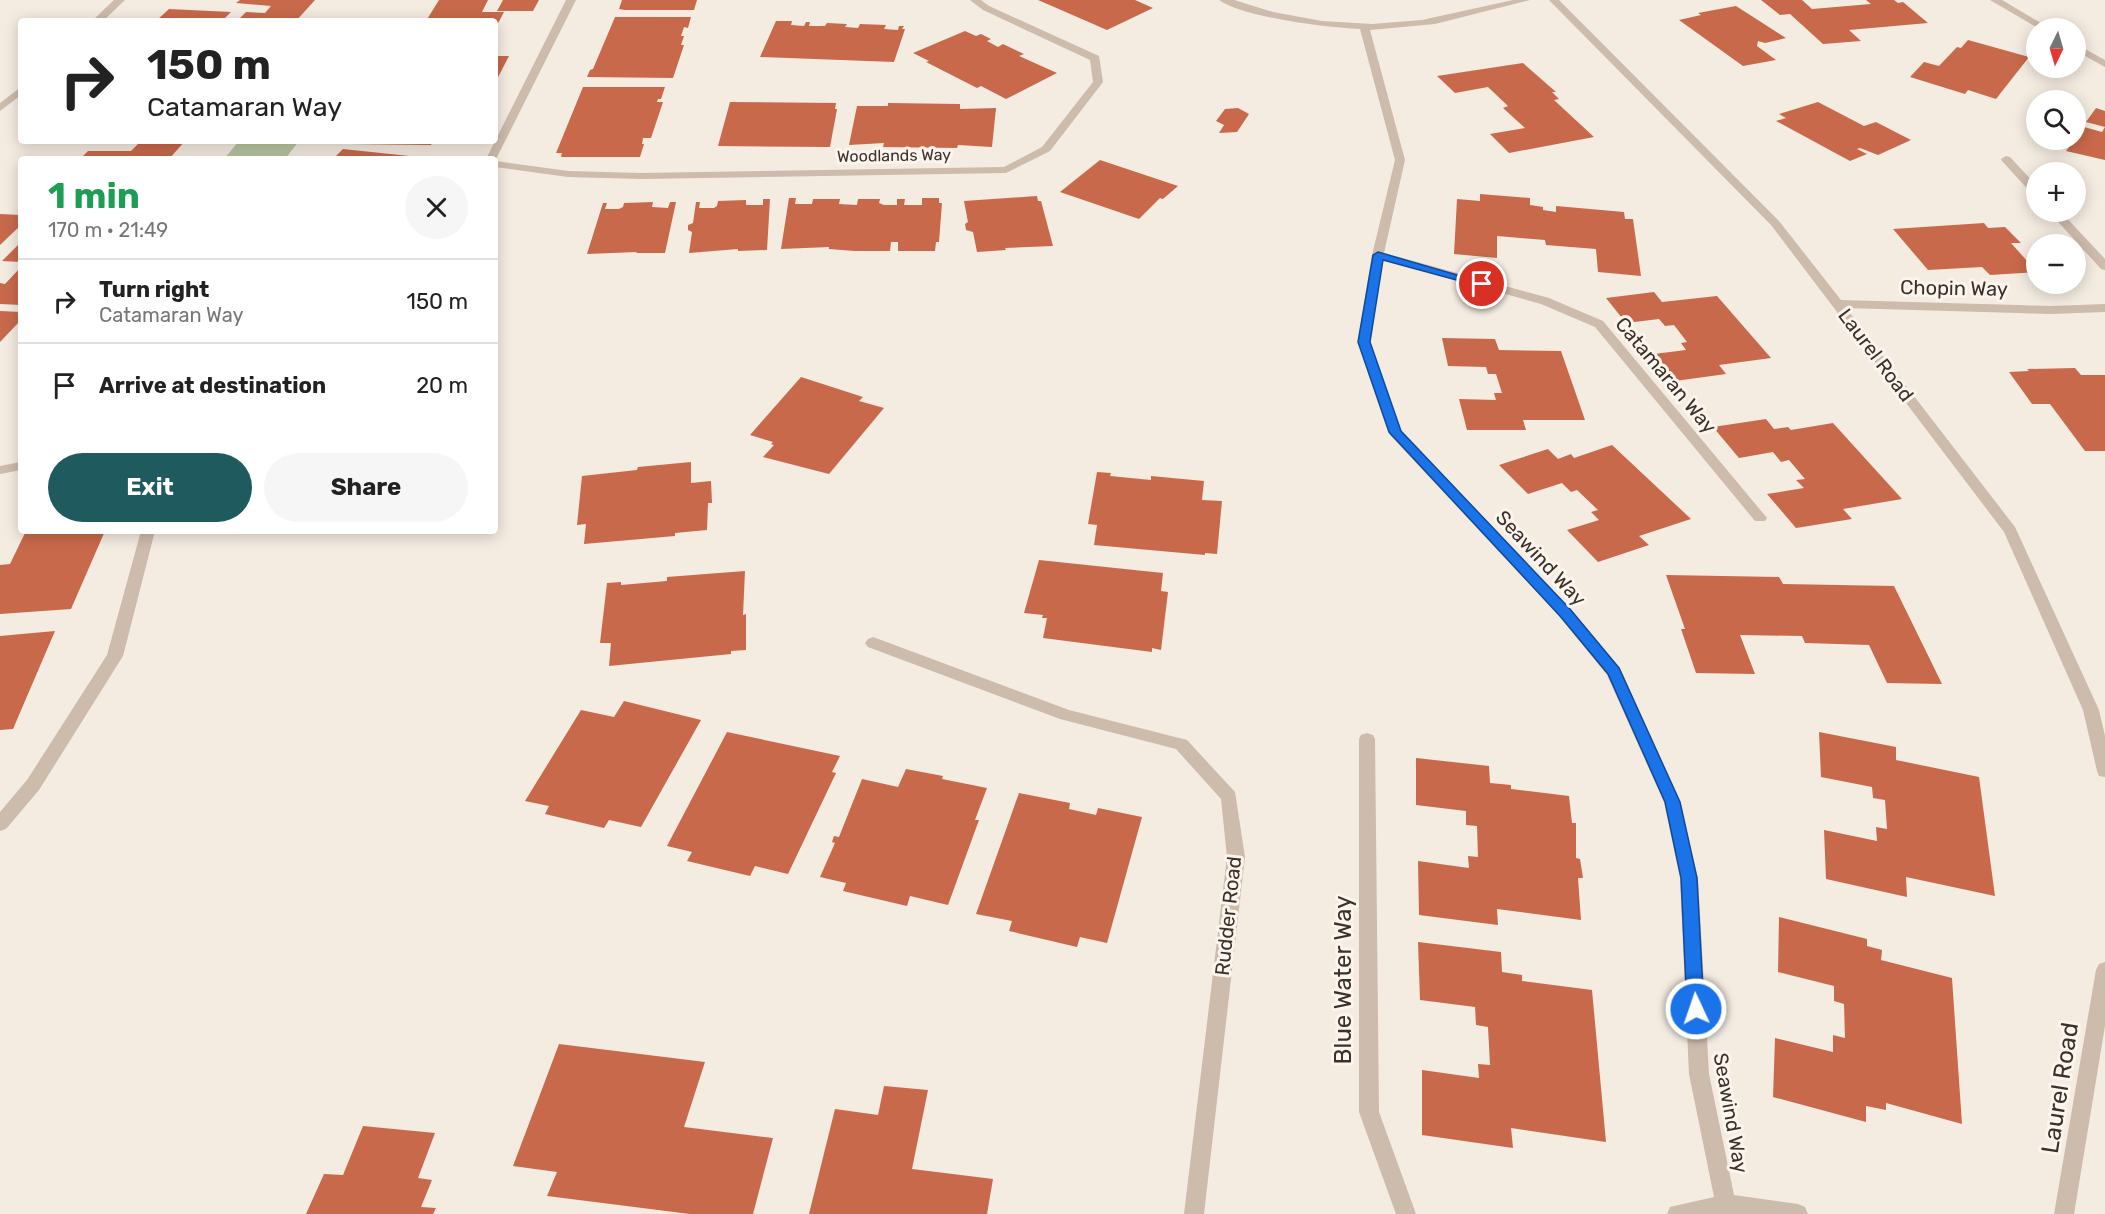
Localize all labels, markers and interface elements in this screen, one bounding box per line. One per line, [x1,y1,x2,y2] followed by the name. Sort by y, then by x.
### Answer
[2026,18,2086,78] north arrow
[2026,18,2086,294] map controls
[147,40,271,90] text: 150 m
[48,42,126,120] icon: right
[2026,90,2086,150] button: search
[147,91,342,123] text: Catamaran Way
[837,145,951,166] street label: Woodlands Way
[2026,162,2086,222] button: +
[48,174,140,217] text: 1 min
[405,176,468,239] button: close
[48,218,168,242] text: 170 m · 21:49
[2026,234,2086,294] button: −
[1456,258,1507,309] pin
[1465,267,1498,300] icon: arrive
[1900,275,2008,301] street label: Chopin Way
[99,276,209,303] text: Turn right
[48,285,81,318] icon: right
[407,288,468,315] text: 150 m
[99,303,244,327] text: Catamaran Way
[1833,304,1919,406] street label: Laurel Road
[1610,312,1722,438] street label: Catamaran Way
[48,369,81,402] icon: arrive
[99,372,326,399] text: Arrive at destination
[416,372,468,399] text: 20 m
[48,453,252,522] button: Exit
[264,453,468,522] button: Share
[1491,505,1591,611] street label: Seawind Way
[1210,855,1246,977] street label: Rudder Road
[1329,896,1357,1064] street label: Blue Water Way
[1664,977,1728,1041] position arrow
[2036,1021,2084,1155] street label: Laurel Road
[1709,1051,1753,1175] street label: Seawind Way

